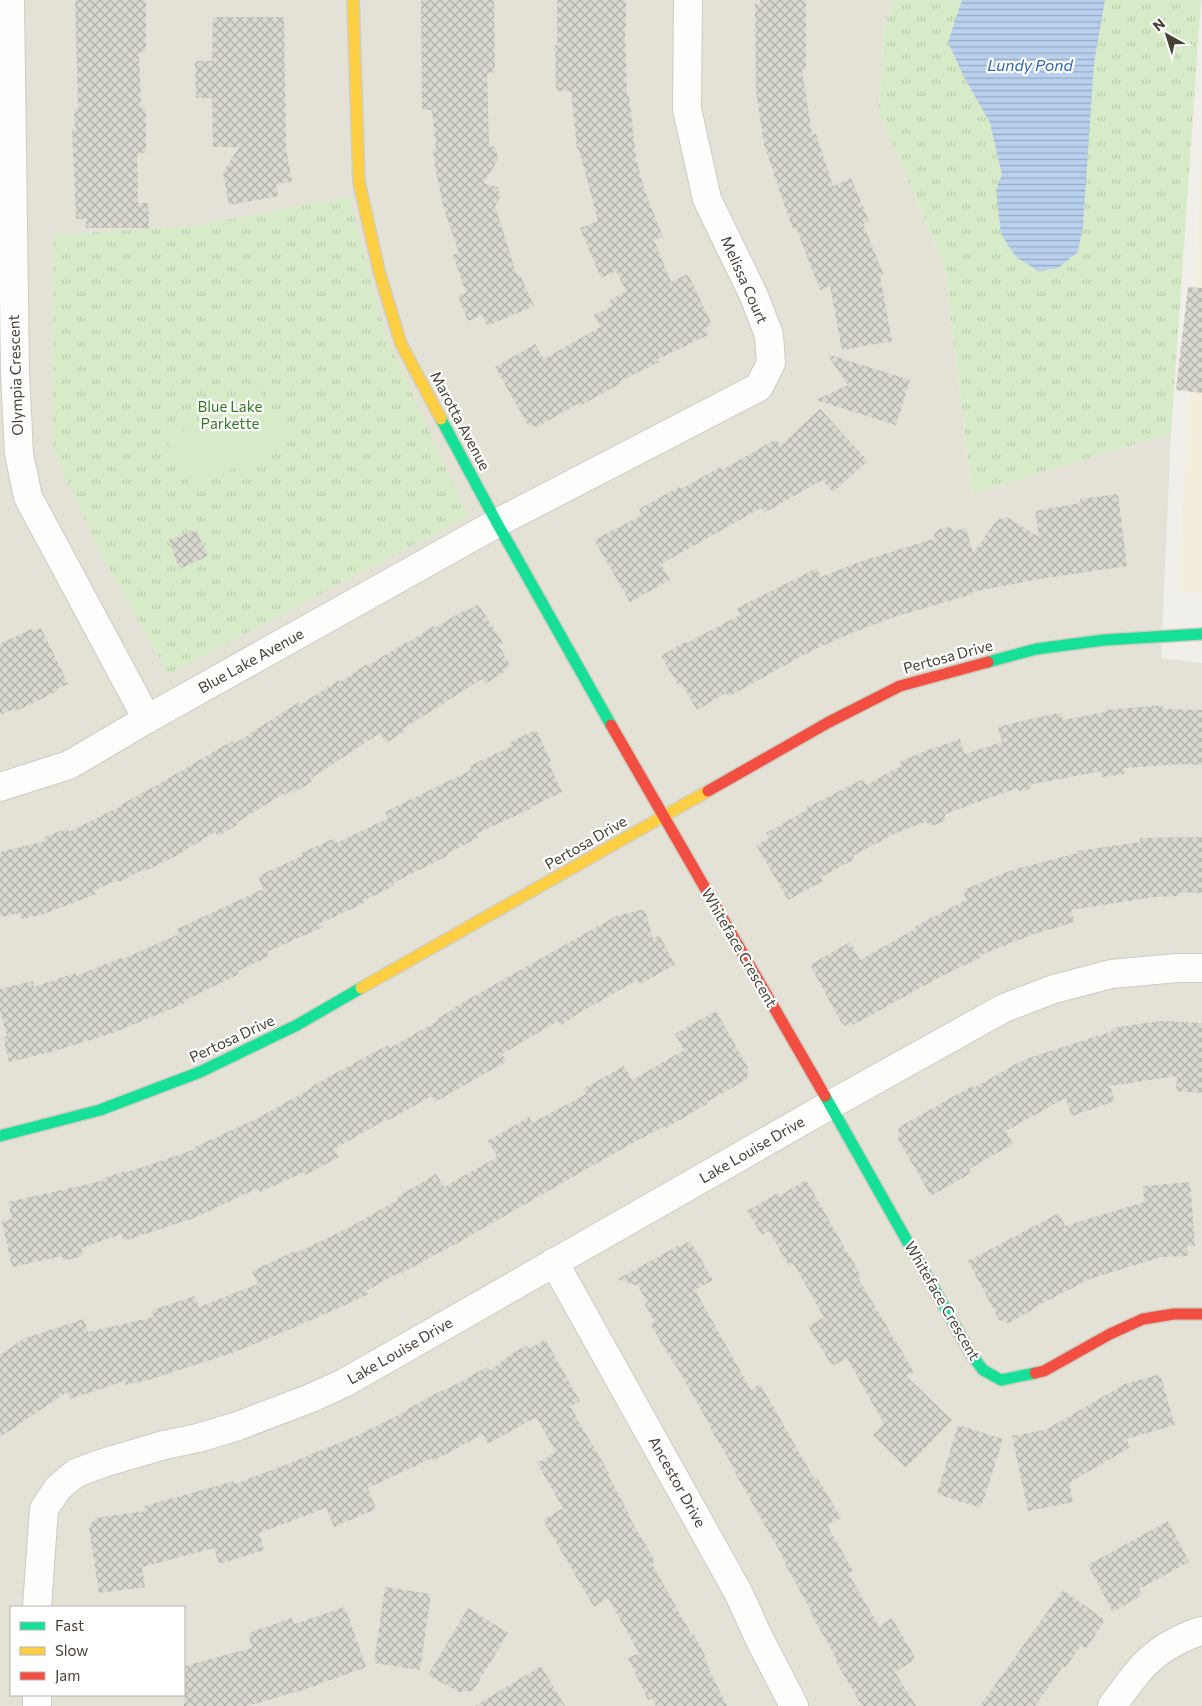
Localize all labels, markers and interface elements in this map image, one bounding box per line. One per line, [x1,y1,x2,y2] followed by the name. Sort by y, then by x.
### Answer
[1142,10,1192,60] north arrow
[1149,15,1168,34] text: N
[987,55,1074,74] water label: Lundy Pond
[718,233,772,326] street label: Melissa Court
[4,314,26,436] street label: Olympia Crescent
[427,368,495,473] street label: Marotta Avenue
[198,397,262,432] park label: Blue Lake Parkette
[195,624,306,697] street label: Blue Lake Avenue
[901,635,994,677] street label: Pertosa Drive
[541,811,630,873] street label: Pertosa Drive
[699,885,781,1010] street label: Whiteface Crescent
[186,1011,277,1066] street label: Pertosa Drive
[696,1112,807,1187] street label: Lake Louise Drive
[902,1238,984,1363] street label: Whiteface Crescent
[344,1313,455,1388] street label: Lake Louise Drive
[645,1433,710,1530] street label: Ancestor Drive
[10,1606,185,1696] legend
[55,1616,84,1634] text: Fast
[55,1641,88,1659] text: Slow
[55,1666,80,1684] text: Jam

